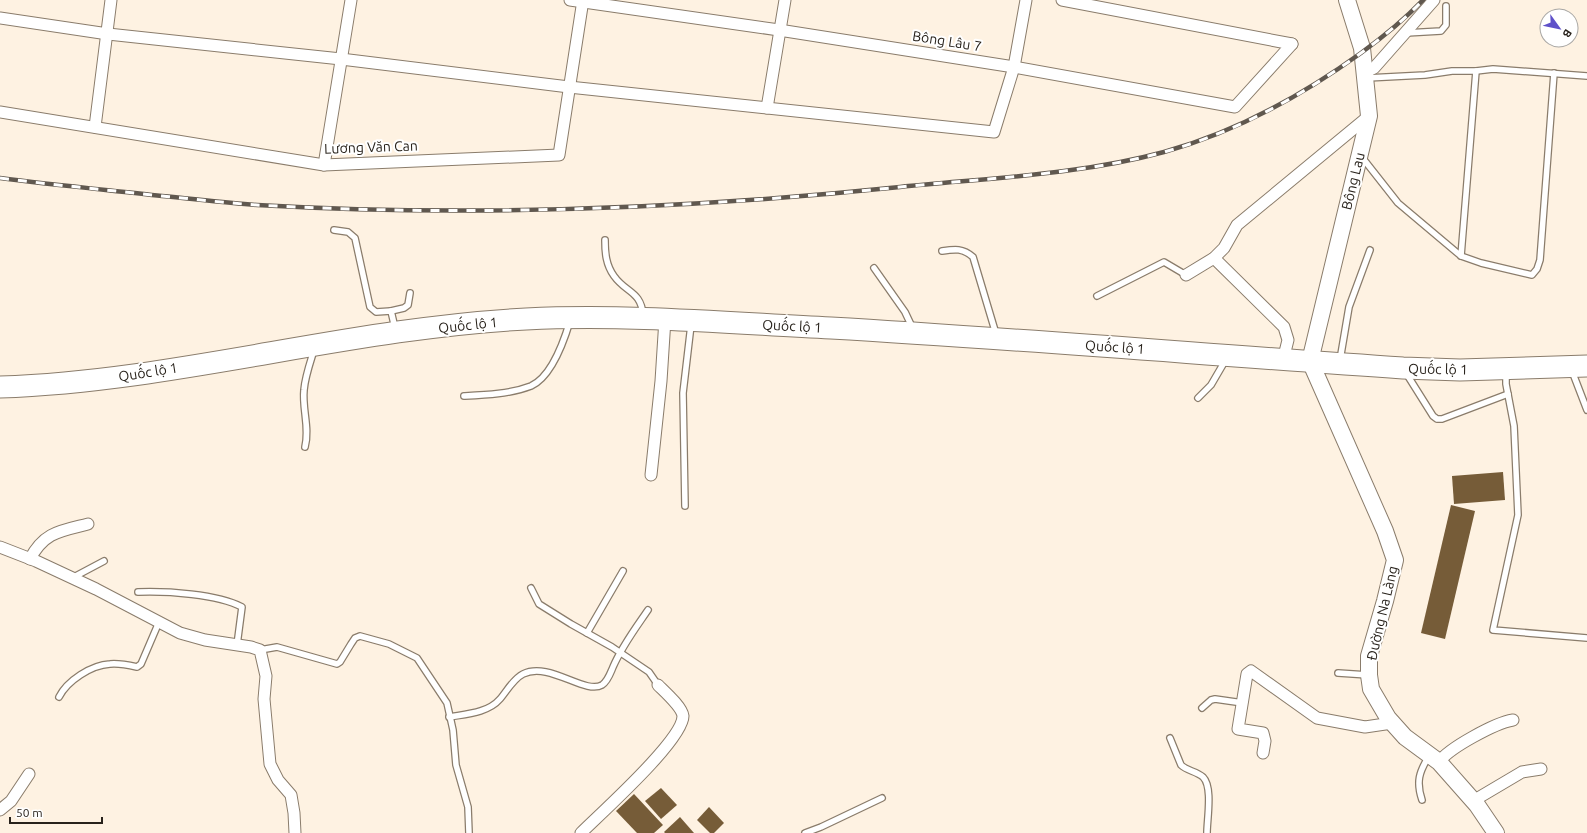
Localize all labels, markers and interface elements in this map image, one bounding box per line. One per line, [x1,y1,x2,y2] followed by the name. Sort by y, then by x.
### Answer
[1539,8,1579,48] north arrow
[1560,27,1574,40] text: B
[911,28,983,54] street label: Bông Lâu 7
[324,137,418,157] street label: Lương Văn Can
[1338,151,1368,211] street label: Bông Lau
[437,311,499,336] street label: Quốc lộ 1
[762,314,822,336] street label: Quốc lộ 1
[1085,334,1146,357] street label: Quốc lộ 1
[117,357,179,385] street label: Quốc lộ 1
[1408,358,1468,378] street label: Quốc lộ 1
[1363,564,1401,662] street label: Đường Na Làng
[10,799,102,825] scale bar
[16,806,43,819] text: 50 m

